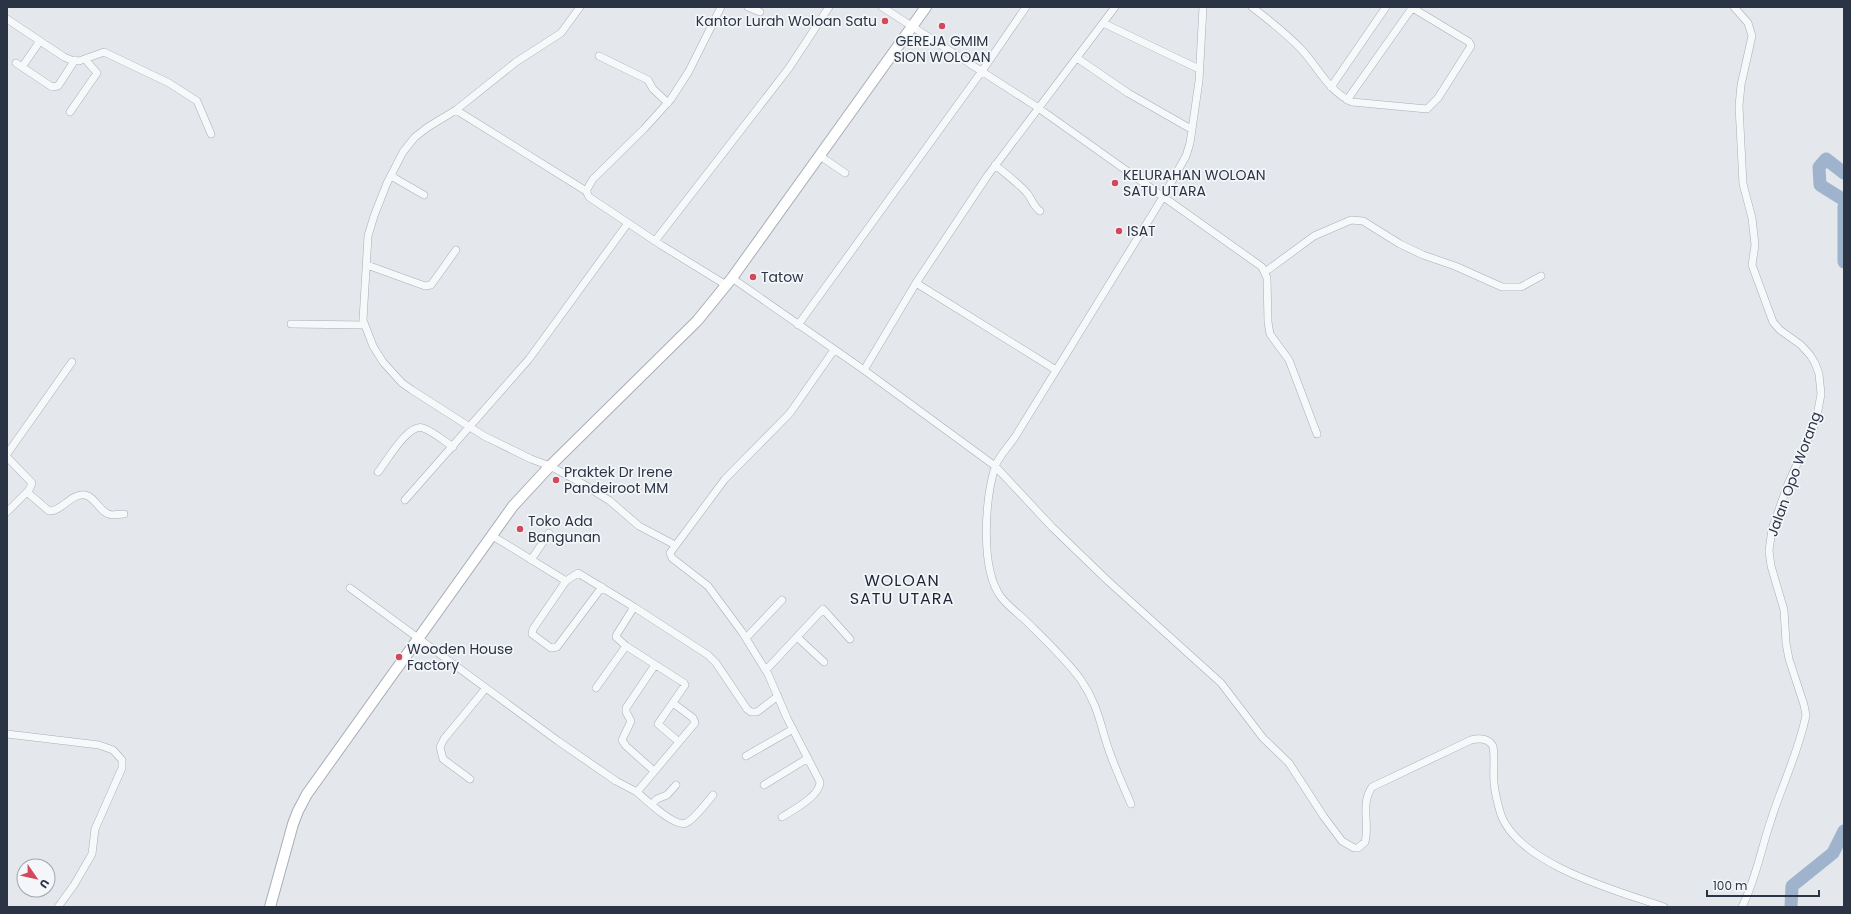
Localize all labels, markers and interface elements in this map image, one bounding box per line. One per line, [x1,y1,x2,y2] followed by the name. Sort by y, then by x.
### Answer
[696,11,877,31] place label: Kantor Lurah Woloan Satu
[880,16,890,26] marker: Kantor Lurah Woloan Satu
[937,21,947,31] marker: GEREJA GMIM SION WOLOAN
[893,31,991,67] place label: GEREJA GMIM SION WOLOAN
[1123,165,1266,201] place label: KELURAHAN WOLOAN SATU UTARA
[1110,178,1120,188] marker: KELURAHAN WOLOAN SATU UTARA
[1127,221,1156,241] place label: ISAT
[1114,226,1124,236] marker: ISAT
[761,267,804,287] place label: Tatow
[748,272,758,282] marker: Tatow
[1762,409,1826,539] street label: Jalan Opo Worang
[564,462,673,498] place label: Praktek Dr Irene Pandeiroot MM
[551,475,561,485] marker: Praktek Dr Irene Pandeiroot MM
[528,511,601,547] place label: Toko Ada Bangunan
[515,524,525,534] marker: Toko Ada Bangunan
[850,569,954,610] district label: WOLOAN SATU UTARA
[407,639,513,675] place label: Wooden House Factory
[394,652,404,662] marker: Wooden House Factory
[16,858,56,898] north arrow
[1707,872,1819,898] scale bar
[35,876,53,891] text: U
[1713,877,1747,894] text: 100 m

